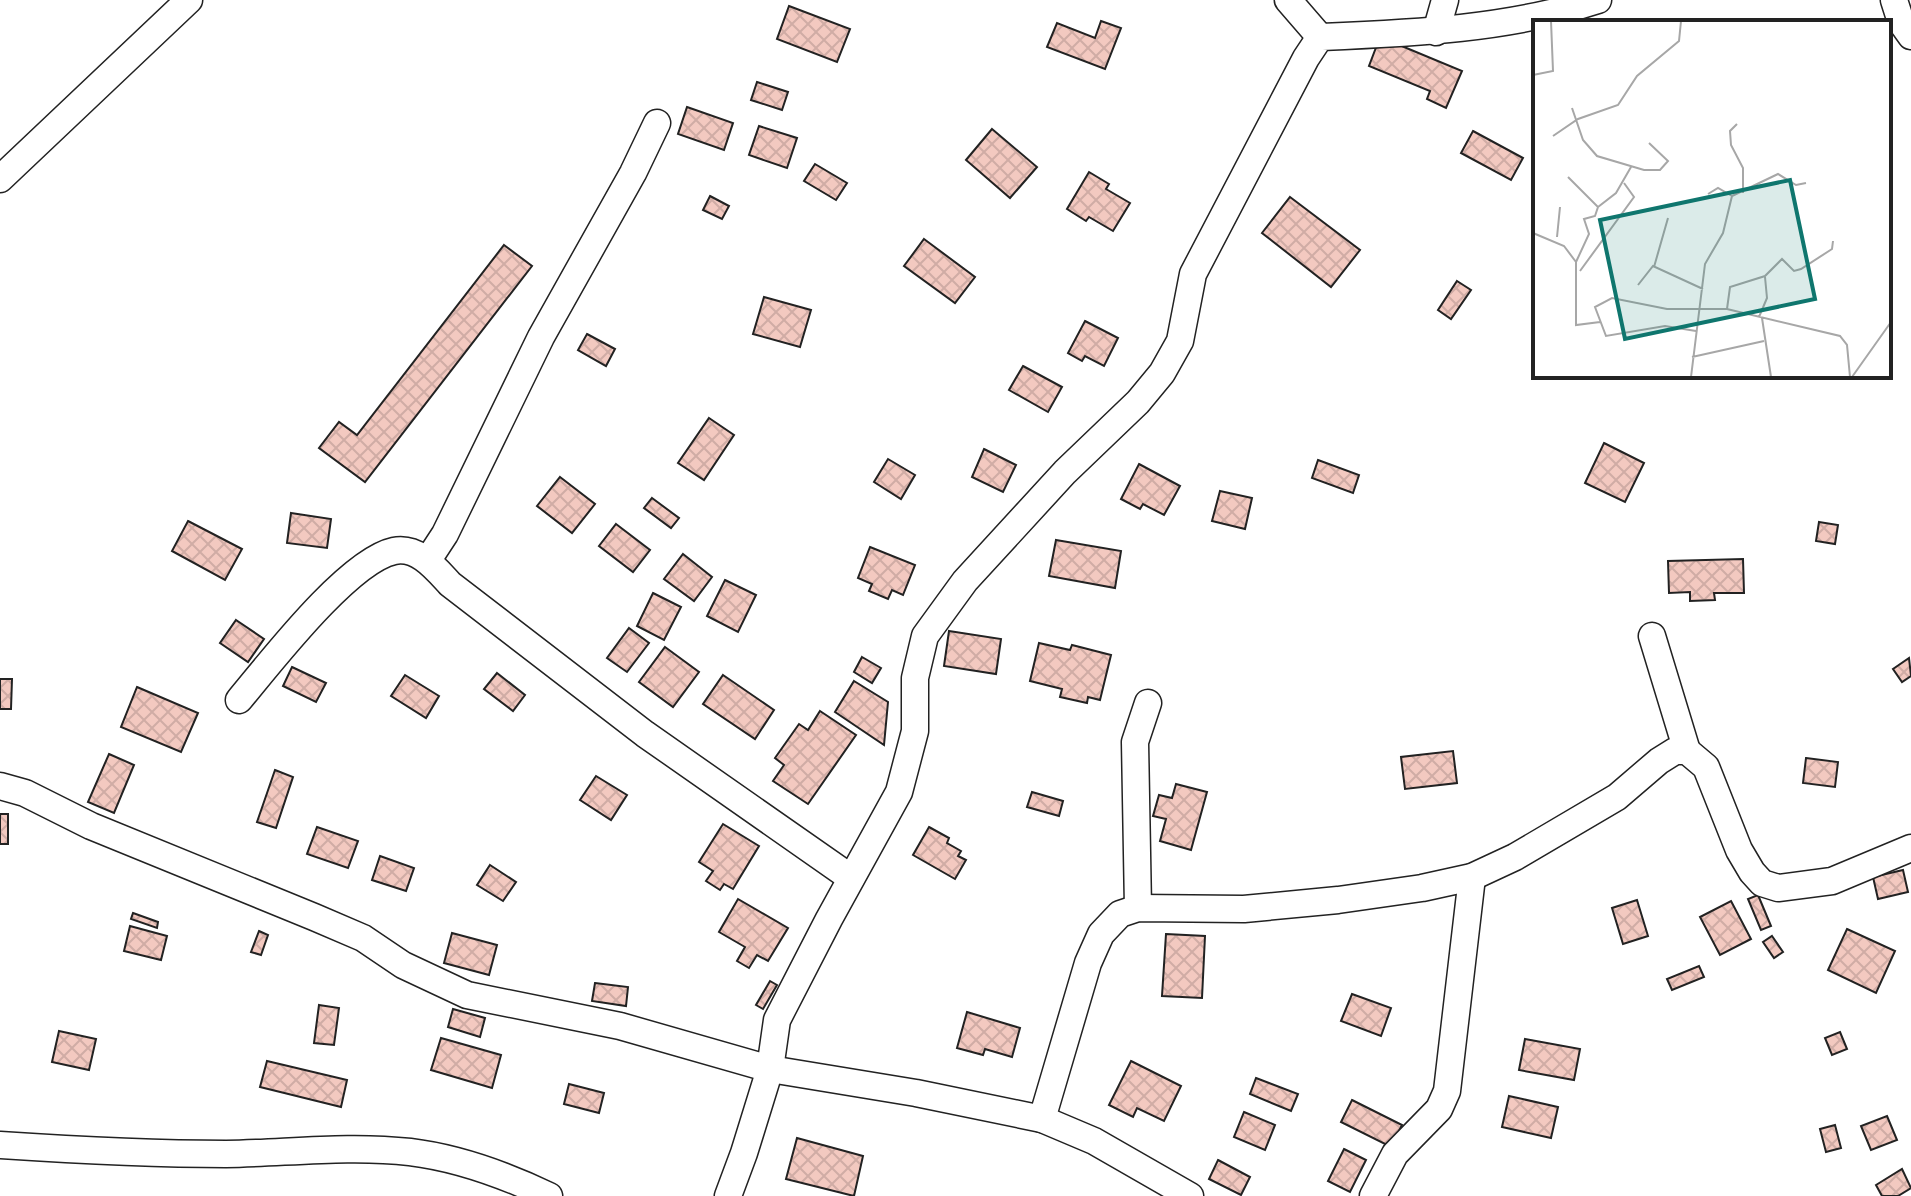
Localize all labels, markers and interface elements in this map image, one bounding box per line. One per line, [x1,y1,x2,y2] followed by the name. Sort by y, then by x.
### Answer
[1533,20,1891,378] inset map

